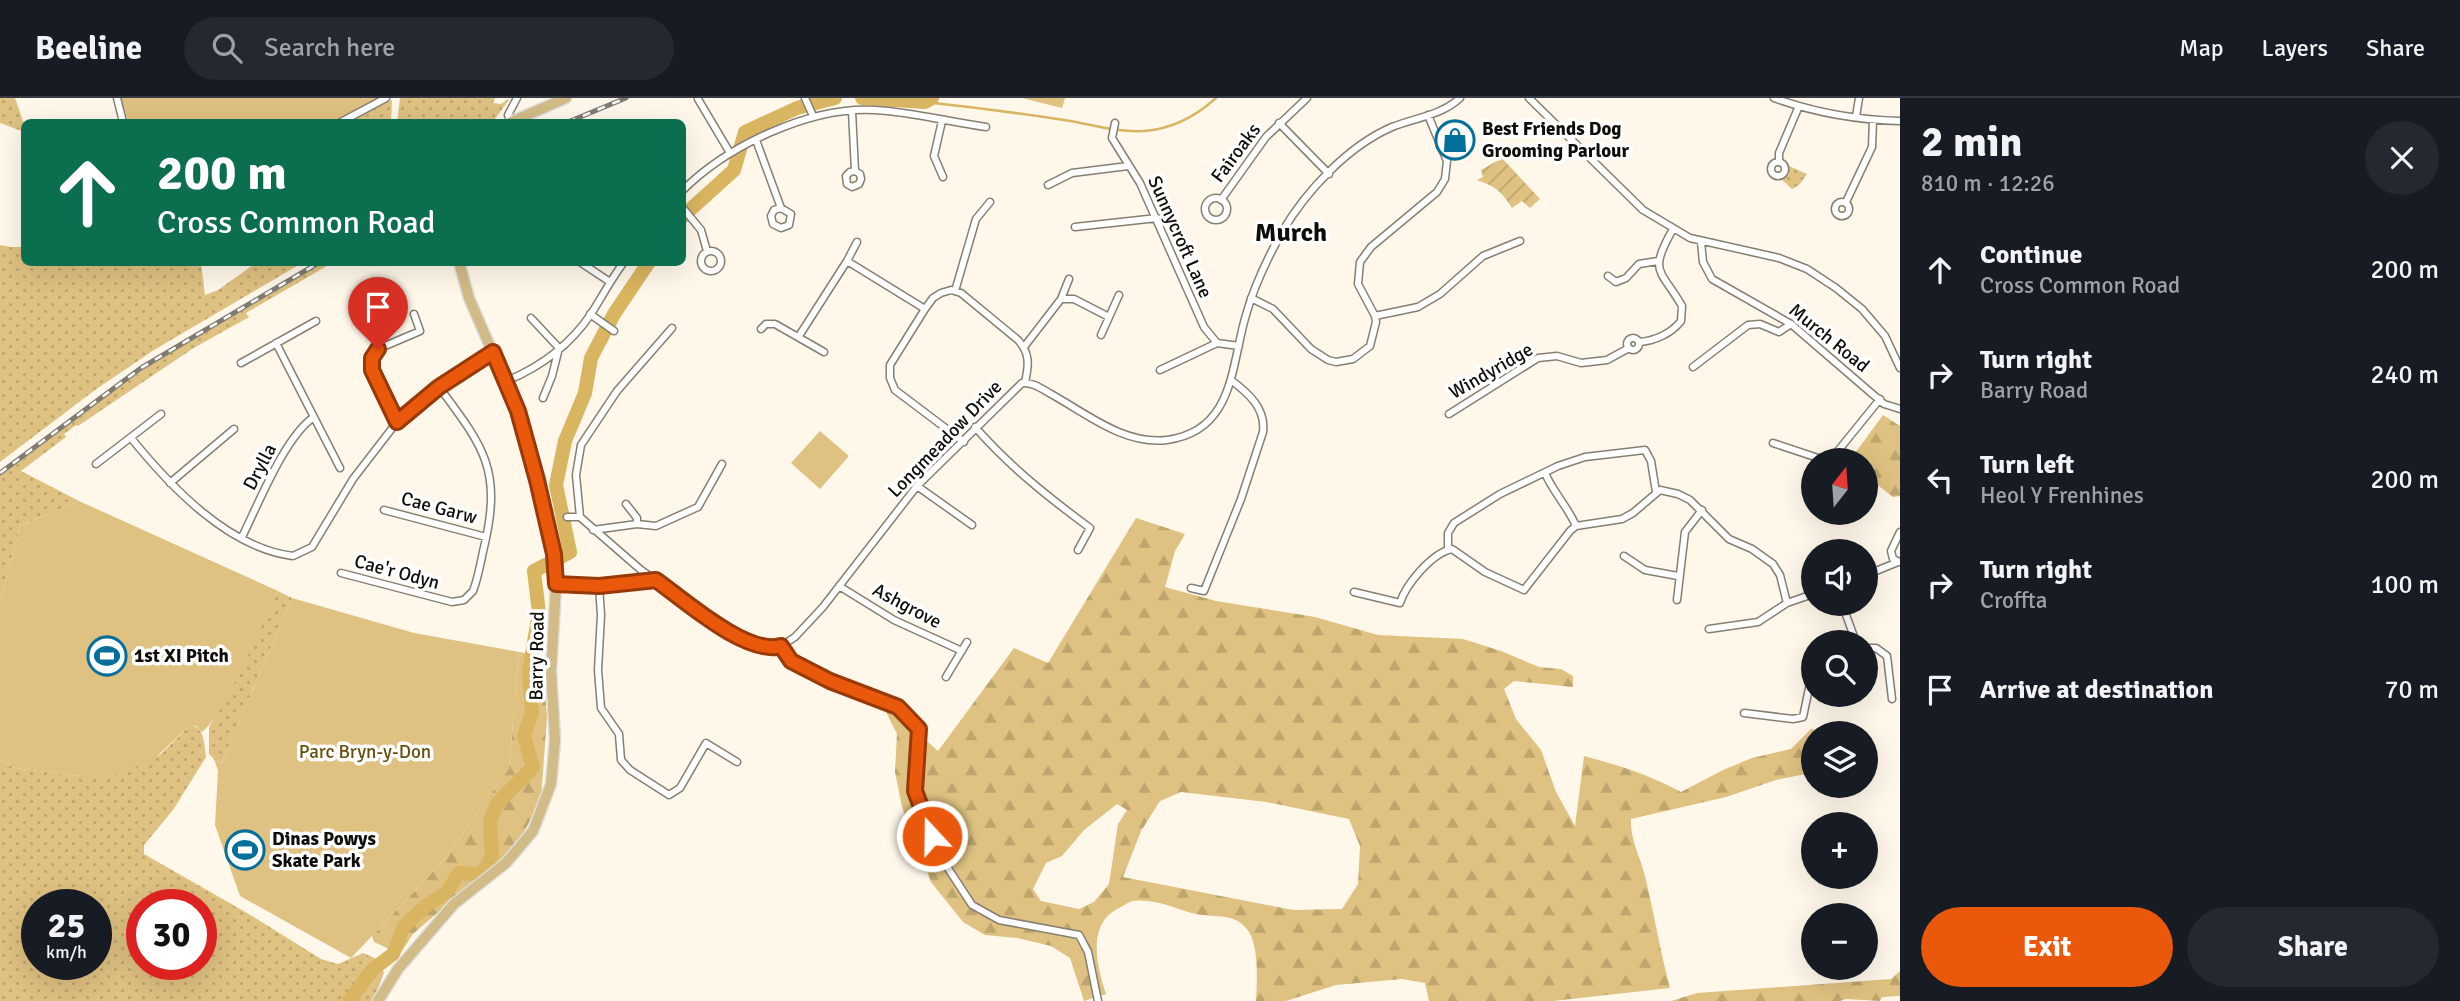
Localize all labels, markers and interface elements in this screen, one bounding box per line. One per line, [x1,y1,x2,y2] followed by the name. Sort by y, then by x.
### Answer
[184,17,674,80] search box
[35,28,142,69] text: Beeline
[208,29,246,67] icon: search
[264,32,395,64] text: Search here
[2179,33,2224,63] text: Map
[2262,33,2328,63] text: Layers
[2366,33,2425,63] text: Share
[1482,117,1630,163] place label: Best Friends Dog Grooming Parlour
[1921,117,2022,168] text: 2 min
[1206,119,1266,187] street label: Fairoaks
[1434,119,1476,161] shop icon: Best Friends Dog Grooming Parlour
[2365,121,2439,195] button: close
[157,143,287,203] text: 200 m
[42,147,133,238] icon: ahead
[1921,169,2055,198] text: 810 m · 12:26
[1142,172,1218,302] street label: Sunnycroft Lane
[157,203,436,242] text: Cross Common Road
[1255,217,1327,249] district label: Murch
[1980,239,2082,271] text: Continue
[1921,251,1959,289] icon: ahead
[2370,254,2439,286] text: 200 m
[1980,271,2180,300] text: Cross Common Road
[348,277,408,349] pin
[359,288,397,326] icon: arrive
[1784,298,1874,378] street label: Murch Road
[1445,337,1537,405] street label: Windyridge
[1980,344,2092,376] text: Turn right
[1921,356,1959,394] icon: right
[2370,359,2439,391] text: 240 m
[883,375,1007,503] street label: Longmeadow Drive
[1980,376,2088,405] text: Barry Road
[238,440,282,494] street label: Drylla
[1801,448,1878,525] north arrow
[1801,448,1878,980] map controls
[1980,449,2074,481] text: Turn left
[1921,461,1959,499] icon: left
[2370,464,2439,496] text: 200 m
[1980,481,2144,510] text: Heol Y Frenhines
[398,486,480,530] street label: Cae Garw
[1801,539,1878,616] button: sound
[352,549,442,595] street label: Cae'r Odyn
[1980,554,2092,586] text: Turn right
[1921,566,1959,604] icon: right
[2370,569,2439,601] text: 100 m
[868,578,946,634] street label: Ashgrove
[1980,586,2047,615] text: Croffta
[524,611,550,701] street label: Barry Road
[1801,630,1878,707] button: search
[86,635,128,677] sports icon: 1st XI Pitch
[134,644,229,668] place label: 1st XI Pitch
[1921,671,1959,709] icon: arrive
[1980,674,2213,706] text: Arrive at destination
[2384,674,2439,706] text: 70 m
[1801,721,1878,798] button: layers
[299,740,431,764] park label: Parc Bryn-y-Don
[895,799,969,873] position arrow
[1801,812,1878,889] button: +
[272,827,376,873] place label: Dinas Powys Skate Park
[224,829,266,871] sports icon: Dinas Powys Skate Park
[126,889,217,980] speed limit sign: 30
[1801,903,1878,980] button: −
[48,904,85,947] text: 25
[1921,907,2173,987] button: Exit
[2187,907,2439,987] button: Share
[46,941,87,963] text: km/h

